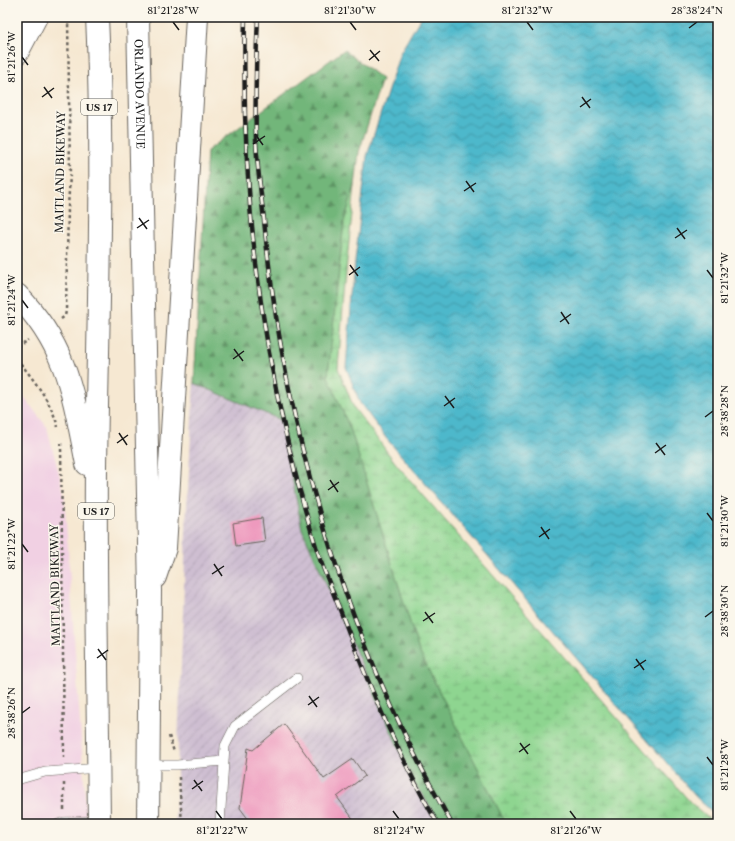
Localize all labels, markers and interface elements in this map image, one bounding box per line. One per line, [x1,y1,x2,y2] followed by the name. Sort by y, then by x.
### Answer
[147,4,200,17] text: 81°21'28"W
[324,4,377,17] text: 81°21'30"W
[501,4,554,17] text: 81°21'32"W
[671,4,723,17] text: 28°38'24"N
[5,30,18,83] text: 81°21'26"W
[131,39,148,150] street label: ORLANDO AVENUE
[81,99,117,115] road number: US 17
[52,111,68,233] street label: MAITLAND BIKEWAY
[718,251,731,304] text: 81°21'32"W
[5,273,18,326] text: 81°21'24"W
[718,385,731,437] text: 28°38'28"N
[718,494,731,547] text: 81°21'30"W
[78,503,114,519] road number: US 17
[5,517,18,570] text: 81°21'22"W
[47,524,63,646] street label: MAITLAND BIKEWAY
[718,585,731,637] text: 28°38'30"N
[5,687,18,739] text: 28°38'26"N
[718,738,731,791] text: 81°21'28"W
[196,824,249,837] text: 81°21'22"W
[373,824,426,837] text: 81°21'24"W
[550,824,603,837] text: 81°21'26"W

